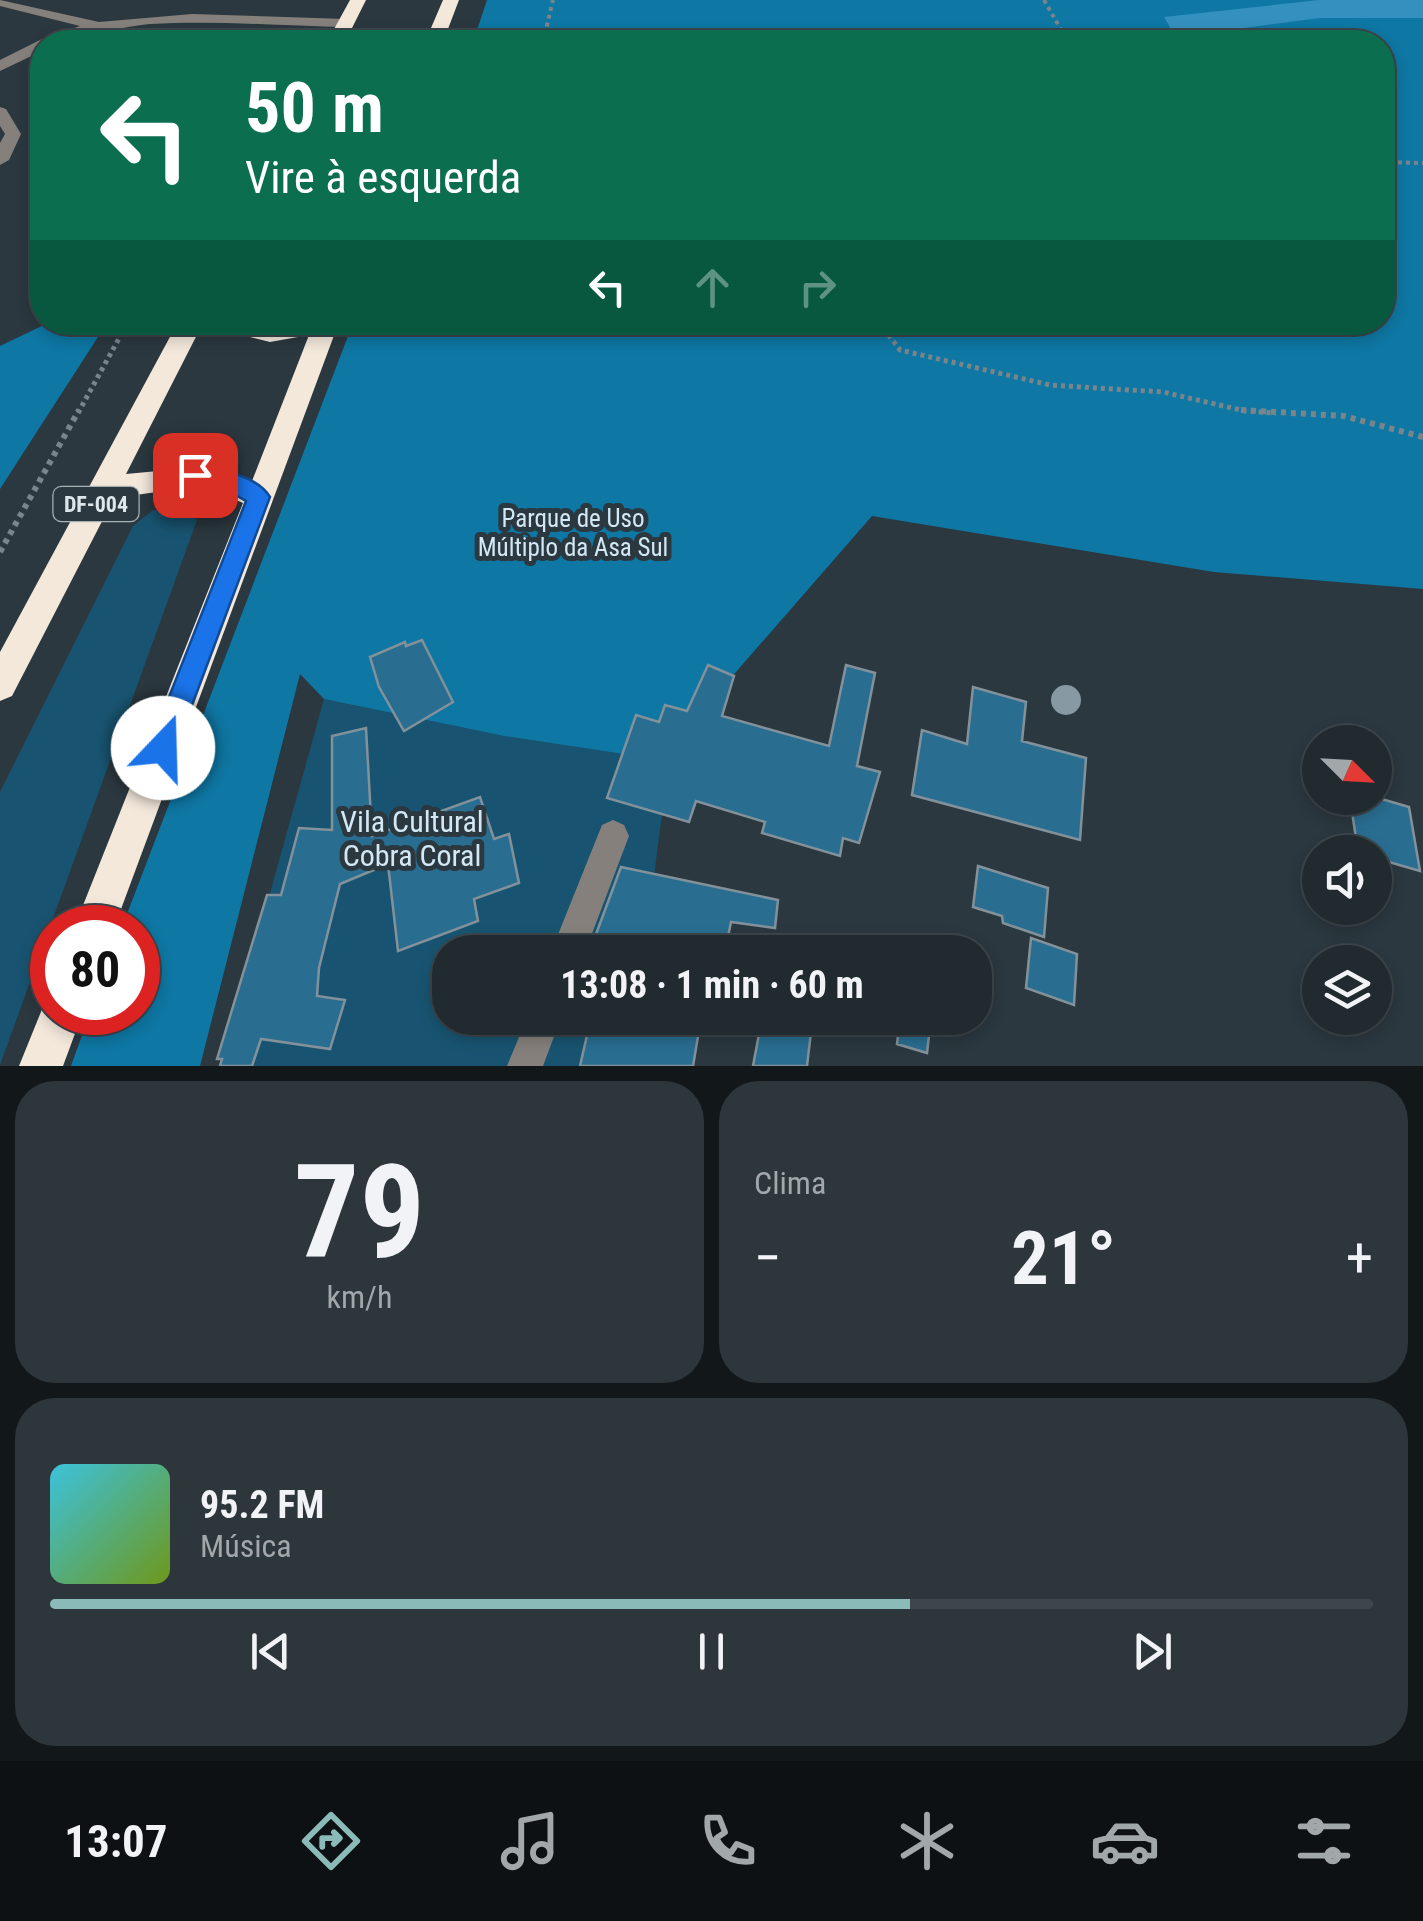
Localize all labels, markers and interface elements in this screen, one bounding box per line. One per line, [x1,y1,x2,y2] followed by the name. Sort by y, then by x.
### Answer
[245,67,384,149] text: 50 m
[80,70,210,200] icon: left
[245,151,521,204] text: Vire à esquerda
[580,260,635,315] icon: left
[685,260,740,315] icon: ahead
[790,260,845,315] icon: right
[153,433,238,518] pin
[168,448,223,503] icon: arrive
[54,487,138,521] road number: DF-004
[478,504,668,562] park label: Parque de Uso Múltiplo da Asa Sul
[111,696,215,800] position arrow
[1302,725,1392,815] north arrow
[1302,725,1392,1035] map controls
[340,804,484,873] park label: Vila Cultural Cobra Coral
[1302,835,1392,925] button: sound
[30,905,160,1035] speed limit sign: 80
[1302,945,1392,1035] button: layers
[560,963,864,1007] text: 13:08 · 1 min · 60 m
[294,1136,425,1289] text: 79
[754,1164,826,1202] text: Clima
[1011,1214,1116,1302] text: 21°
[754,1226,782,1290] text: −
[1346,1226,1373,1290] text: +
[327,1278,392,1316] text: km/h
[200,1483,324,1527] text: 95.2 FM
[200,1527,292,1565] text: Música
[243,1624,298,1679] icon: previous
[684,1624,739,1679] icon: pause
[1125,1624,1180,1679] icon: next
[296,1806,366,1876] icon: directions
[495,1806,565,1876] icon: music
[693,1806,763,1876] icon: phone
[892,1806,962,1876] icon: climate
[1090,1806,1160,1876] icon: car
[1289,1806,1359,1876] icon: filters
[64,1815,168,1868] text: 13:07

